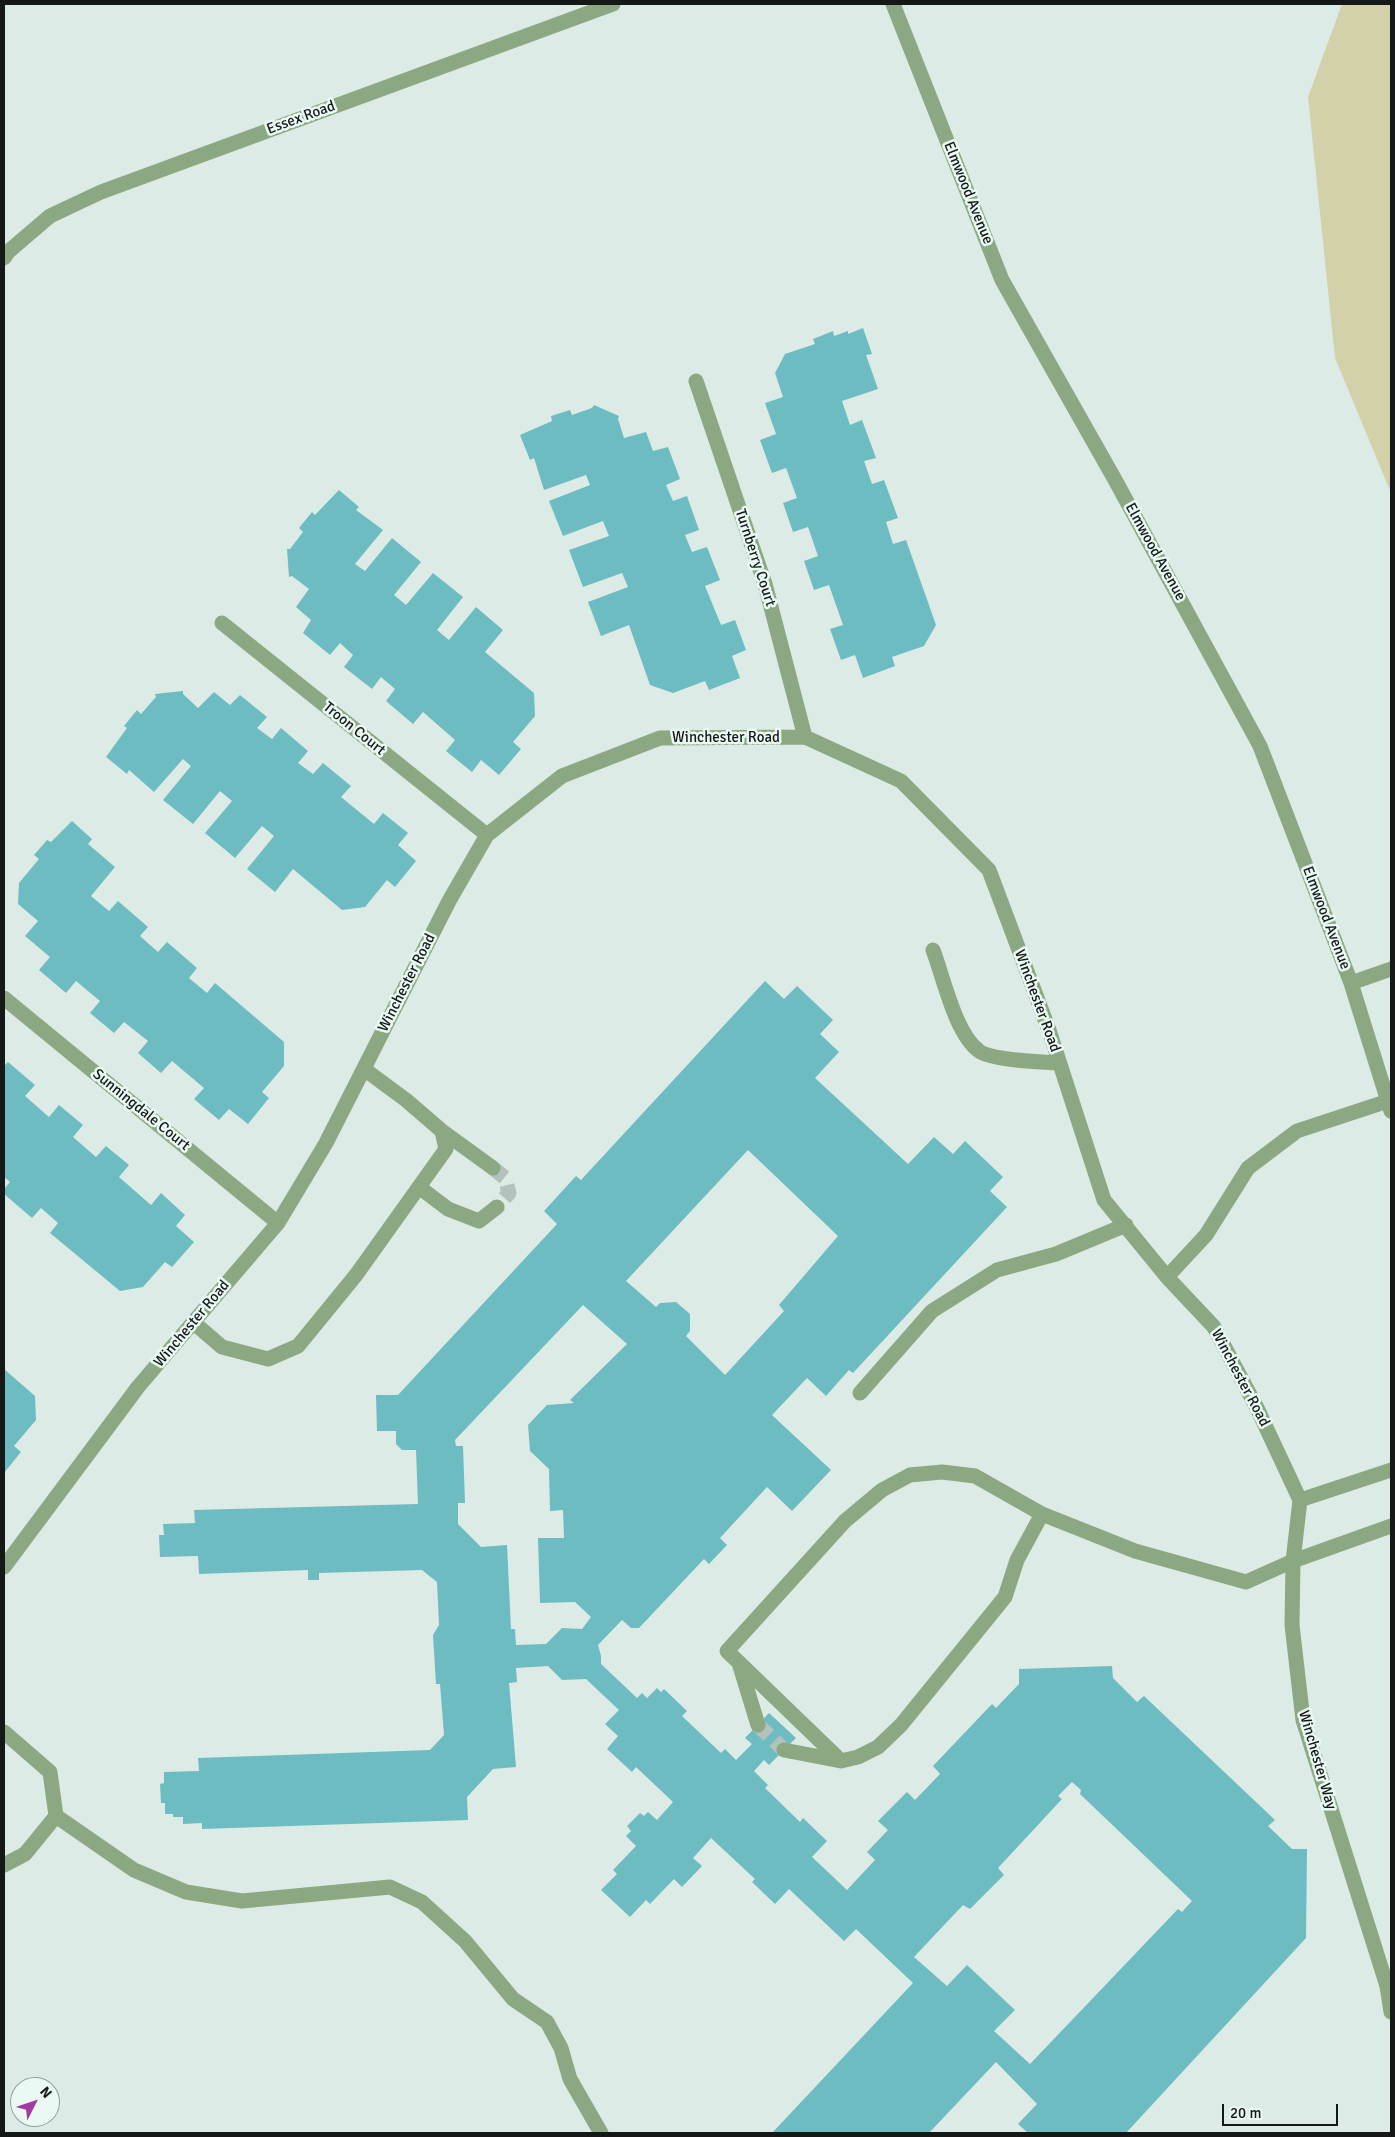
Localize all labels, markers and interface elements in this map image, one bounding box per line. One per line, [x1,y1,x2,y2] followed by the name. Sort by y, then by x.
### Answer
[264,97,338,139] street label: Essex Road
[939,139,997,247] street label: Elmwood Avenue
[1121,500,1189,604] street label: Elmwood Avenue
[731,507,779,609] street label: Turnberry Court
[319,698,389,760] street label: Troon Court
[672,729,780,747] street label: Winchester Road
[1298,864,1354,972] street label: Elmwood Avenue
[374,931,440,1035] street label: Winchester Road
[1010,947,1064,1055] street label: Winchester Road
[89,1065,193,1155] street label: Sunningdale Court
[150,1277,234,1371] street label: Winchester Road
[1207,1326,1273,1430] street label: Winchester Road
[1294,1708,1340,1812] street label: Winchester Way
[10,2077,60,2127] north arrow
[36,2083,56,2102] text: N
[1225,2094,1341,2126] scale bar
[1230,2104,1261,2122] text: 20 m

